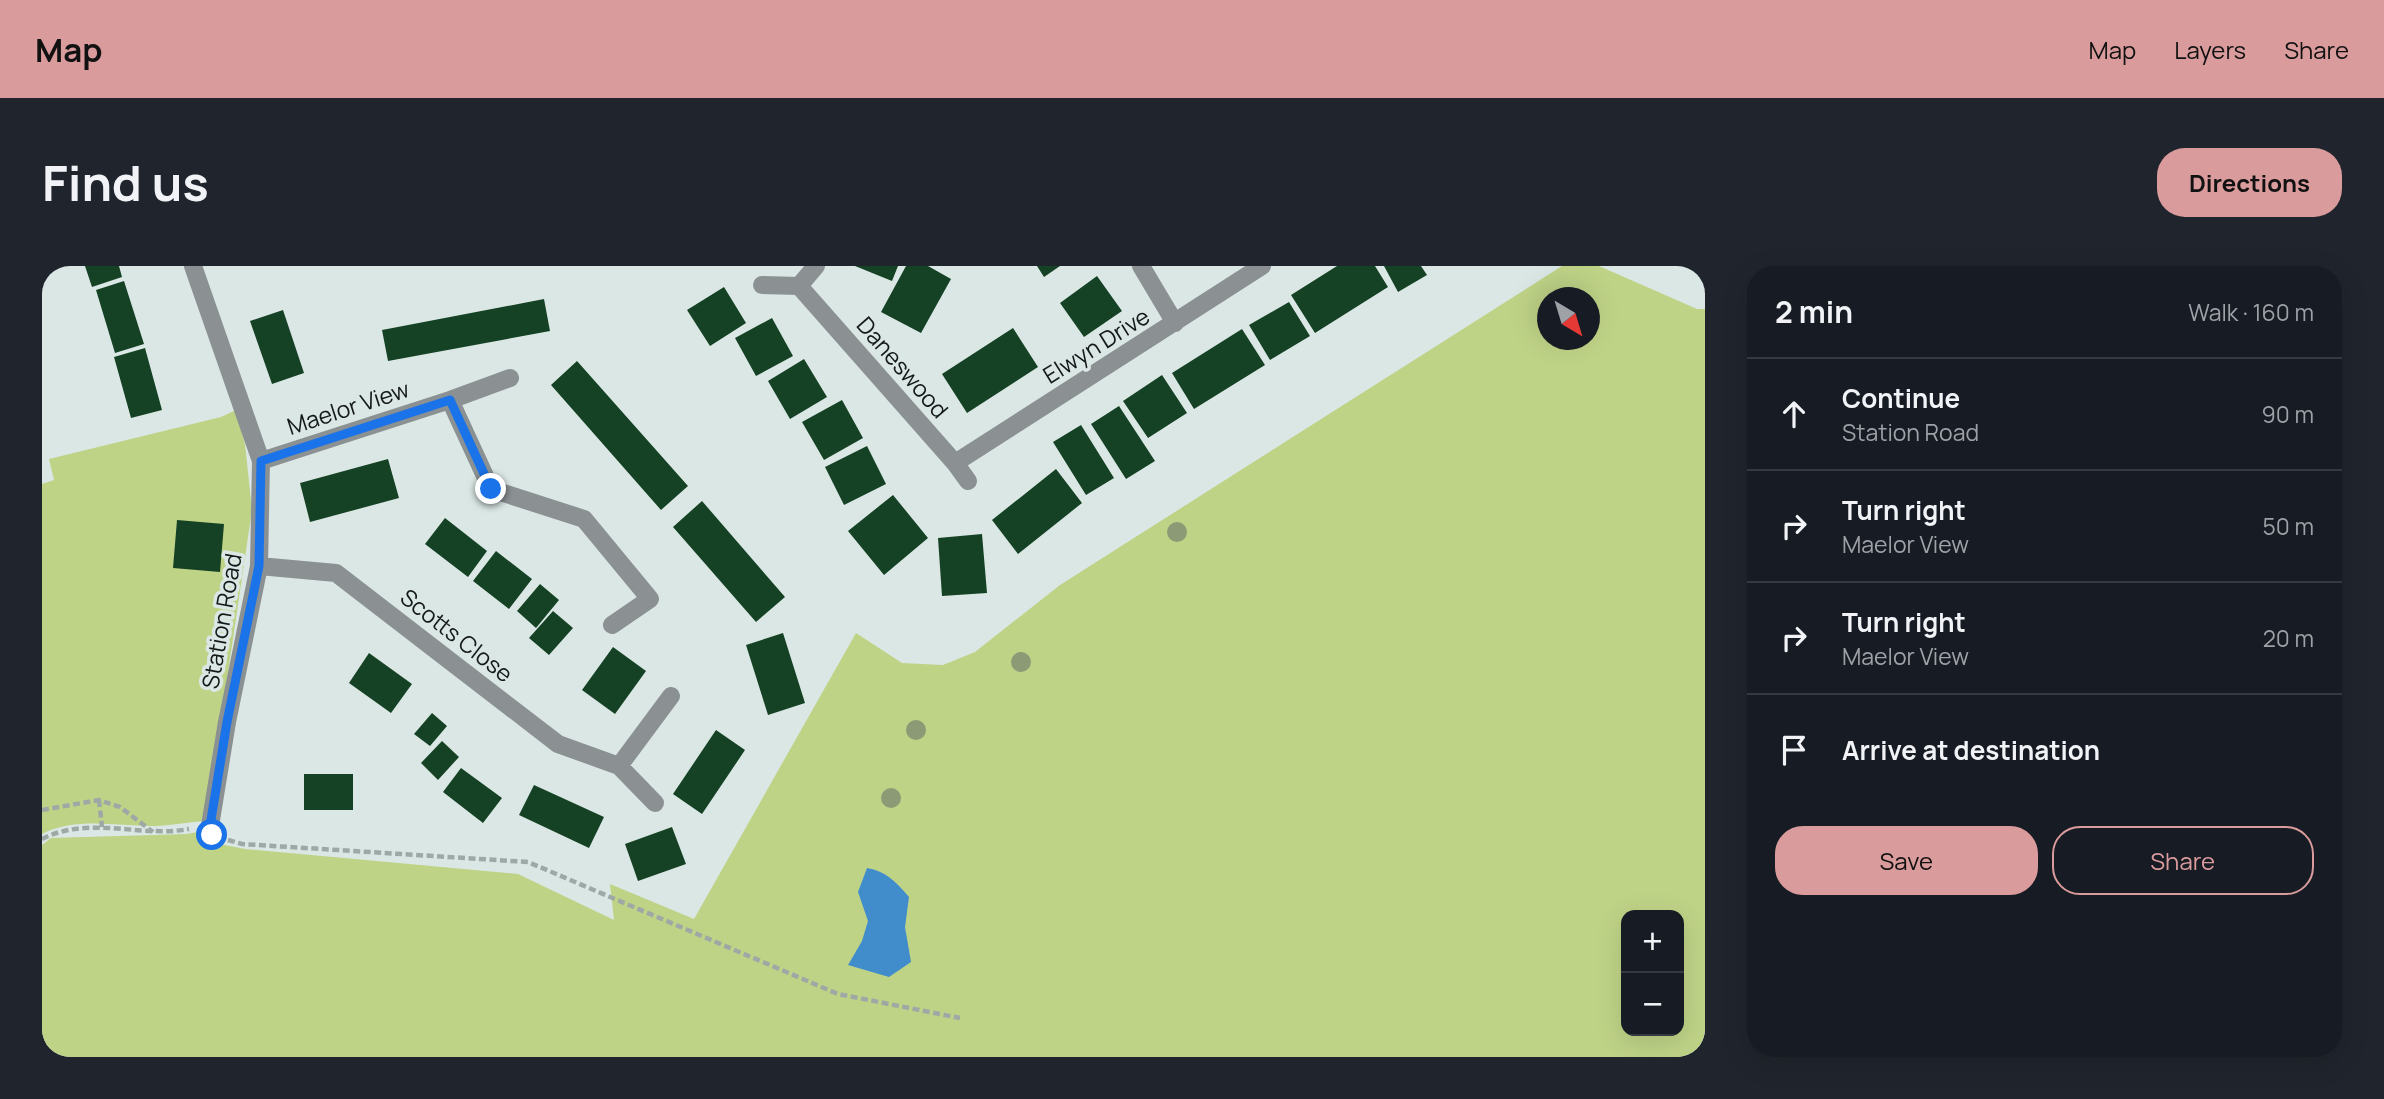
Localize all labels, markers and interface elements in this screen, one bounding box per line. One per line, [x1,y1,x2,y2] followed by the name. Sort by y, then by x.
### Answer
[35,27,103,72] text: Map
[2089,33,2136,66] text: Map
[2174,33,2246,66] text: Layers
[2284,33,2349,66] text: Share
[2157,148,2342,217] button: Directions
[42,149,209,216] text: Find us
[1537,287,1600,350] north arrow
[1775,291,1853,332] text: 2 min
[2188,296,2314,328] text: Walk · 160 m
[1037,300,1155,390] street label: Elwyn Drive
[850,309,956,425] street label: Daneswood
[283,372,414,442] street label: Maelor View
[1842,380,1960,416] text: Continue
[1775,395,1813,433] icon: ahead
[2262,398,2314,430] text: 90 m
[1842,416,1979,448] text: Station Road
[475,473,506,504] route end
[1842,492,1966,528] text: Turn right
[1775,507,1813,545] icon: right
[2263,510,2314,542] text: 50 m
[1842,528,1969,560] text: Maelor View
[193,551,249,691] street label: Station Road
[394,581,520,689] street label: Scotts Close
[1842,604,1966,640] text: Turn right
[1775,619,1813,657] icon: right
[2263,622,2314,654] text: 20 m
[1842,640,1969,672] text: Maelor View
[1775,731,1813,769] icon: arrive
[1842,732,2100,768] text: Arrive at destination
[196,819,227,850] route start
[1775,826,2038,895] button: Save
[2052,826,2314,895] button: Share
[1621,910,1684,1036] map controls
[1621,910,1684,973] button: +
[1621,973,1684,1036] button: −

